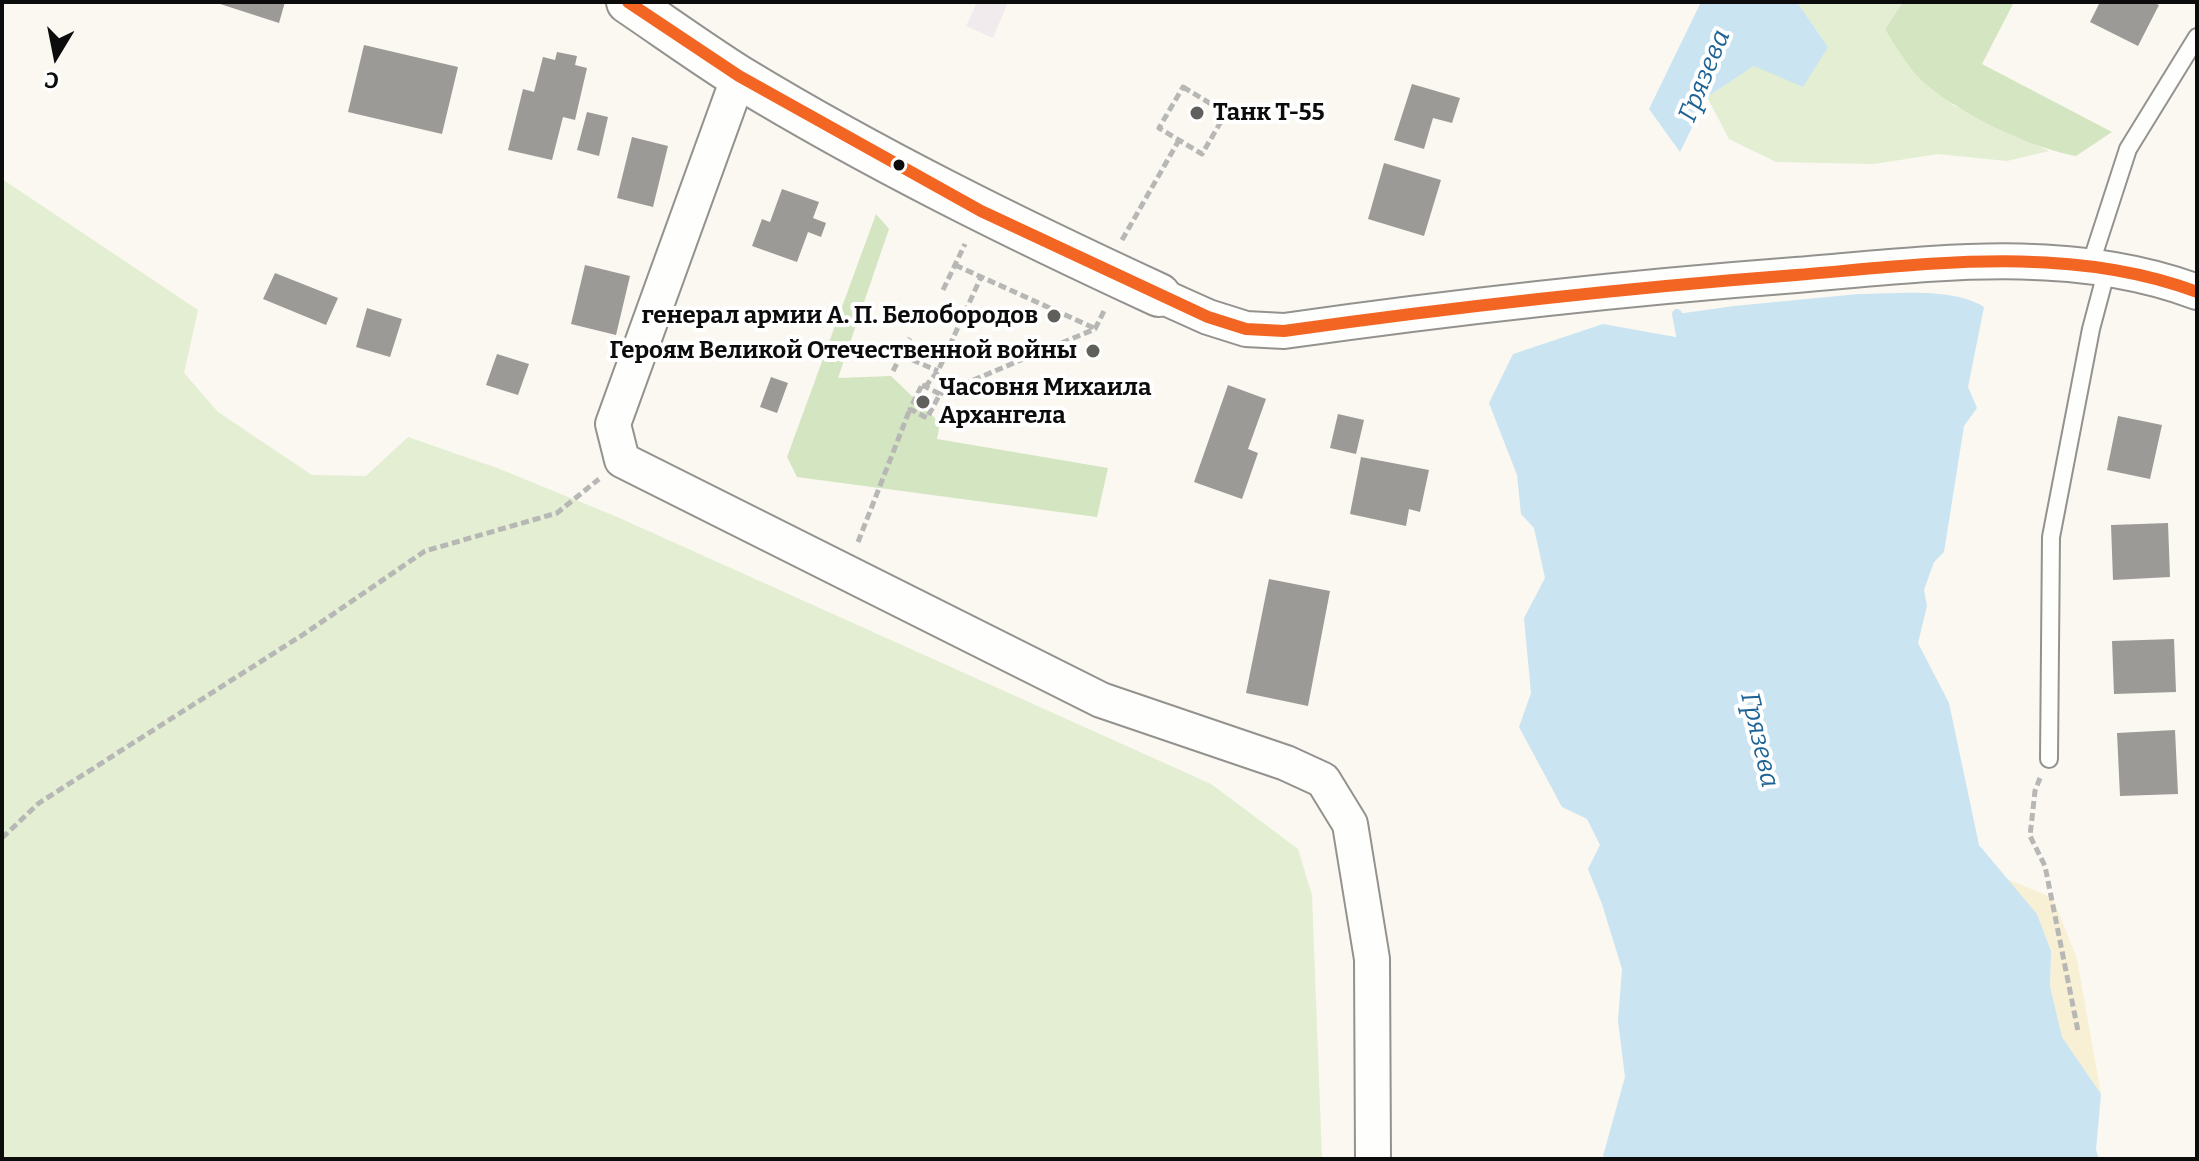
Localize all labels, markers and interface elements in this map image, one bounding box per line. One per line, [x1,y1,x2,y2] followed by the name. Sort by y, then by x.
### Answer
[16,16,96,96] north arrow
[1672,25,1738,127] water label: Грязева
[43,66,61,95] text: С
[1213,99,1325,127] place label: Танк Т-55
[1188,104,1206,122] marker: Танк Т-55
[891,157,907,173] unlabelled marker
[641,302,1038,330] place label: генерал армии А. П. Белобородов
[1045,307,1063,325] marker: генерал армии А. П. Белобородов
[609,337,1077,365] place label: Героям Великой Отечественной войны
[1084,342,1102,360] marker: Героям Великой Отечественной войны
[939,374,1151,430] place label: Часовня Михаила Архангела
[914,393,932,411] marker: Часовня Михаила Архангела
[1733,689,1785,791] water label: Грязева

